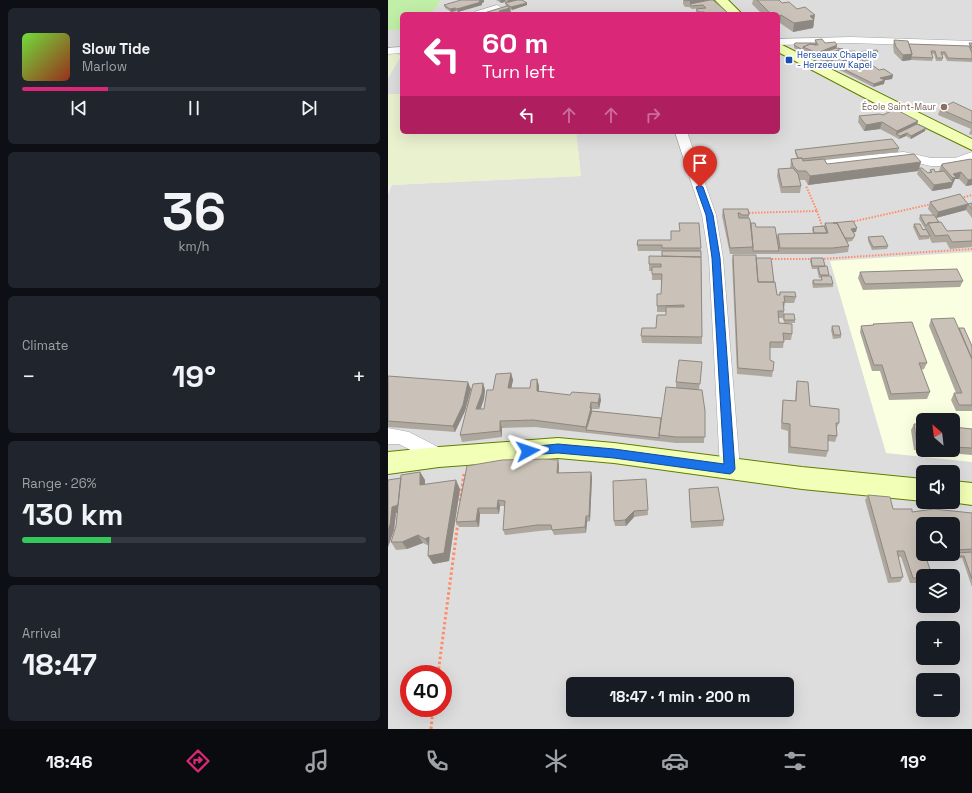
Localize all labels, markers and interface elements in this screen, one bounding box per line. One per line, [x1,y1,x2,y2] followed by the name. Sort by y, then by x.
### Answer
[482,25,548,61] text: 60 m
[416,28,468,80] icon: left
[82,39,150,58] text: Slow Tide
[797,49,877,71] place label: Herseaux Chapelle - Herzeeuw Kapel
[784,55,794,65] marker: Herseaux Chapelle - Herzeeuw Kapel
[82,58,127,75] text: Marlow
[482,60,555,83] text: Turn left
[68,97,90,119] icon: previous
[183,97,205,119] icon: pause
[298,97,320,119] icon: next
[862,101,937,113] place label: École Saint-Maur
[939,102,949,112] marker: École Saint-Maur
[516,104,538,126] icon: left
[558,104,580,126] icon: ahead
[600,104,622,126] icon: ahead
[642,104,664,126] icon: right
[683,146,717,187] pin
[689,152,711,174] icon: arrive
[162,179,226,245] text: 36
[179,238,209,255] text: km/h
[22,337,68,354] text: Climate
[172,357,216,396] text: 19°
[22,362,36,390] text: −
[352,362,366,390] text: +
[916,413,960,457] north arrow
[916,413,960,717] map controls
[507,430,549,472] position arrow
[916,465,960,509] button: sound
[22,475,97,492] text: Range · 26%
[22,495,123,534] text: 130 km
[916,517,960,561] button: search
[916,569,960,613] button: layers
[916,621,960,665] button: +
[22,625,61,642] text: Arrival
[22,645,97,684] text: 18:47
[400,665,452,717] speed limit sign: 40
[916,673,960,717] button: −
[610,687,750,706] text: 18:47 · 1 min · 200 m
[184,747,212,775] icon: directions
[303,747,331,775] icon: music
[423,747,451,775] icon: phone
[542,747,570,775] icon: climate
[661,747,689,775] icon: car
[781,747,809,775] icon: filters
[46,750,93,773] text: 18:46
[900,750,926,773] text: 19°

